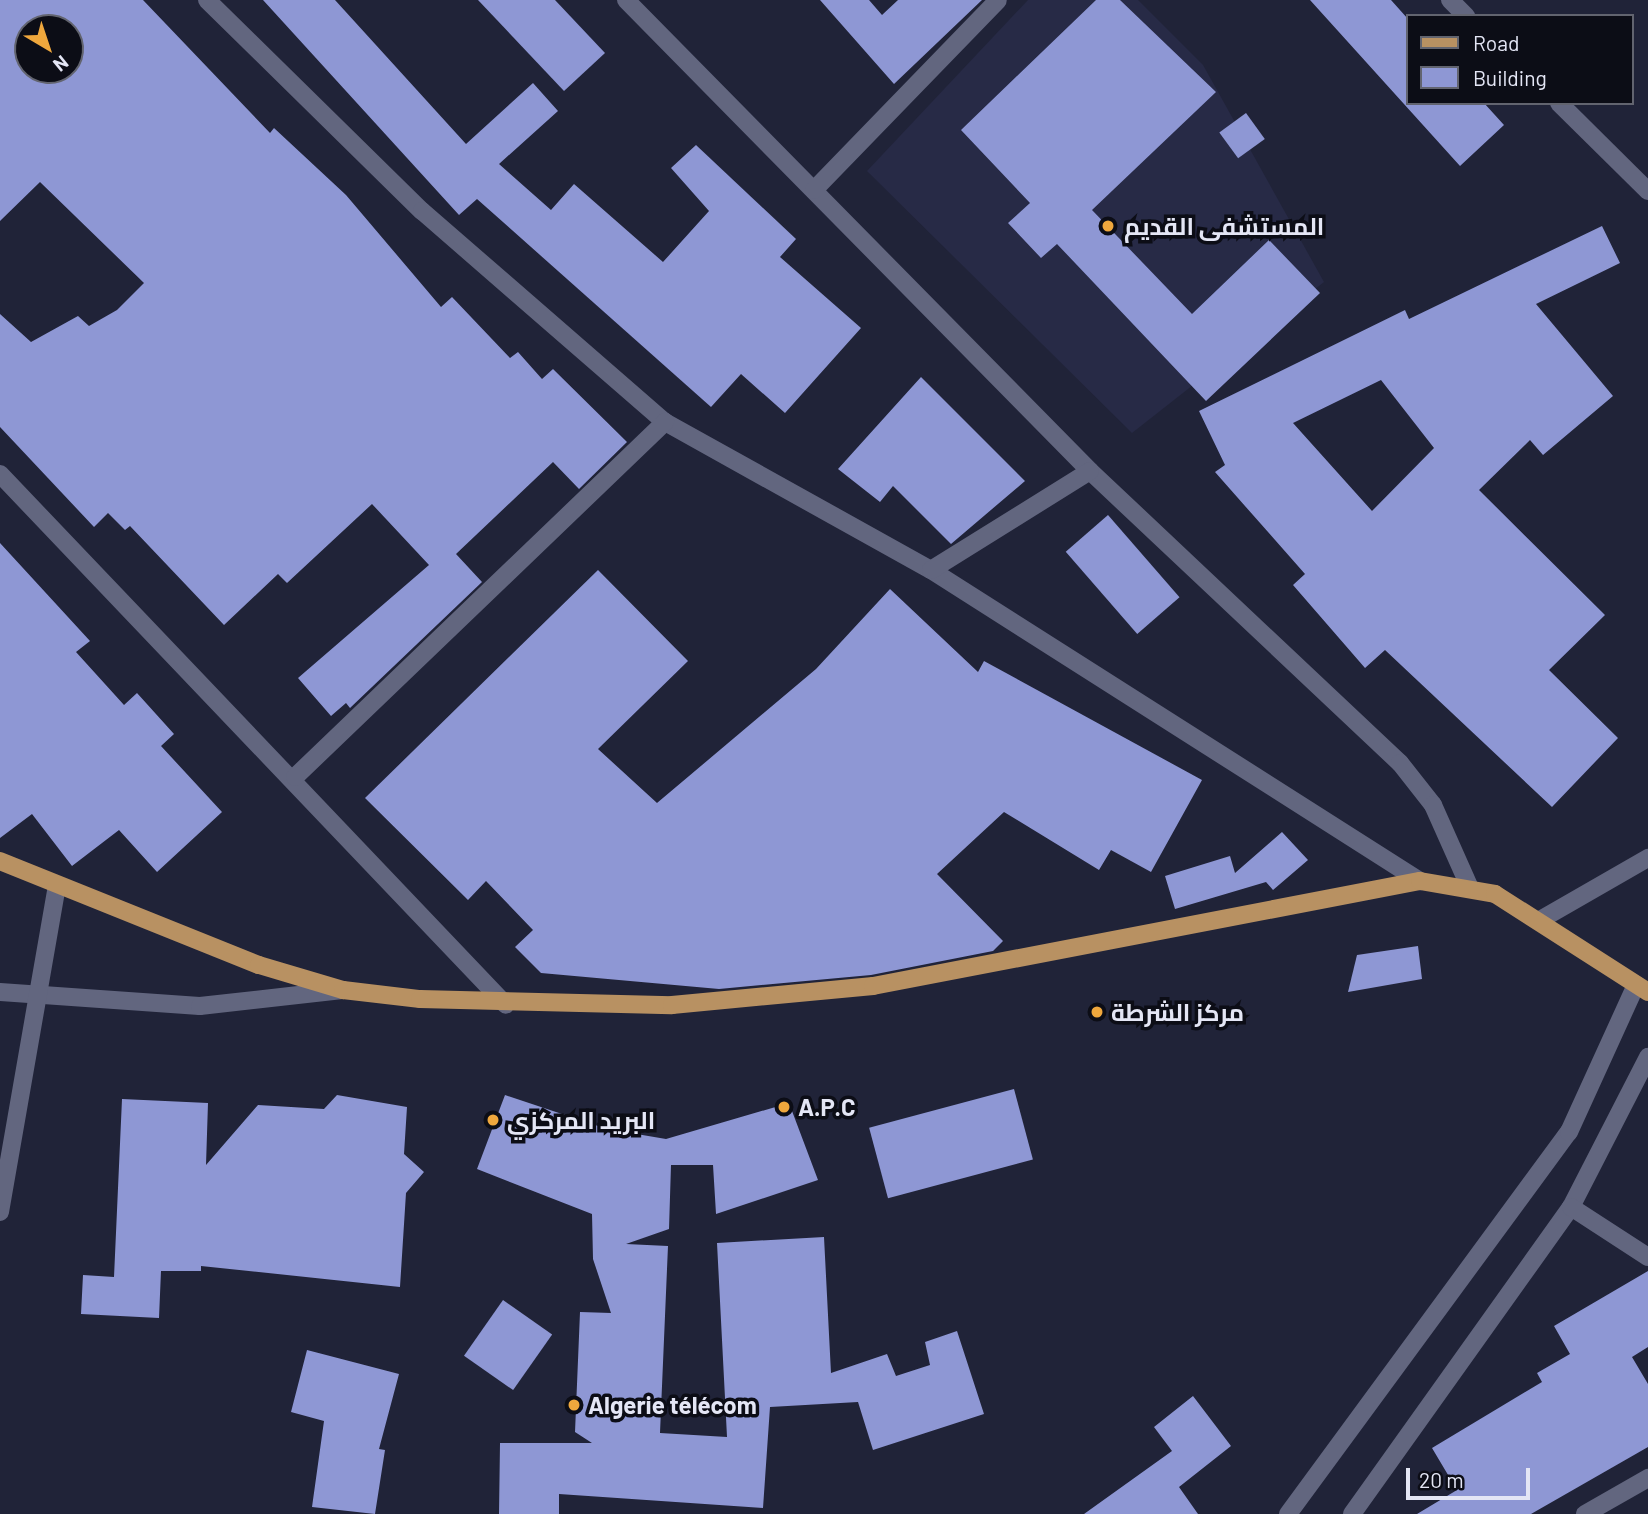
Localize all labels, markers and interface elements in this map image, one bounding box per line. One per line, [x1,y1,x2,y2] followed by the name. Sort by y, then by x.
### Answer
[14,14,84,84] north arrow
[1406,14,1634,105] legend
[1473,30,1519,55] text: Road
[49,51,73,77] text: N
[1473,65,1547,90] text: Building
[1124,212,1324,240] place label: المستشفى القديم
[1098,216,1118,236] marker: المستشفى القديم
[1111,998,1244,1026] place label: مركز الشرطة
[1089,1004,1105,1020] marker: مركز الشرطة
[798,1093,856,1121] place label: A.P.C
[776,1099,792,1115] marker: A.P.C
[507,1106,655,1134] place label: البريد المركزي
[485,1112,501,1128] marker: البريد المركزي
[588,1391,757,1419] place label: Algerie télécom
[566,1397,582,1413] marker: Algerie télécom
[1410,1454,1534,1498] scale bar
[1419,1467,1464,1492] text: 20 m

